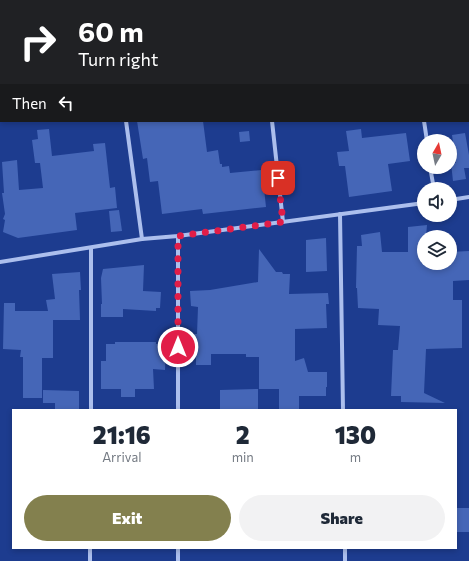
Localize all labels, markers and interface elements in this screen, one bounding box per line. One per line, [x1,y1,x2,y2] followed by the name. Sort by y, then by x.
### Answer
[78,14,144,48] text: 60 m
[12,16,64,68] icon: right
[78,48,158,70] text: Turn right
[55,92,77,114] icon: left
[12,94,47,112] text: Then
[417,134,457,174] north arrow
[417,134,457,270] map controls
[261,161,295,195] pin
[267,167,289,189] icon: arrive
[417,182,457,222] button: sound
[417,230,457,270] button: layers
[157,326,199,368] position arrow
[93,420,151,449] text: 21:16
[236,420,250,449] text: 2
[335,420,376,449] text: 130
[102,449,141,465] text: Arrival
[232,449,254,465] text: min
[350,449,361,465] text: m
[24,495,231,541] button: Exit
[239,495,445,541] button: Share

